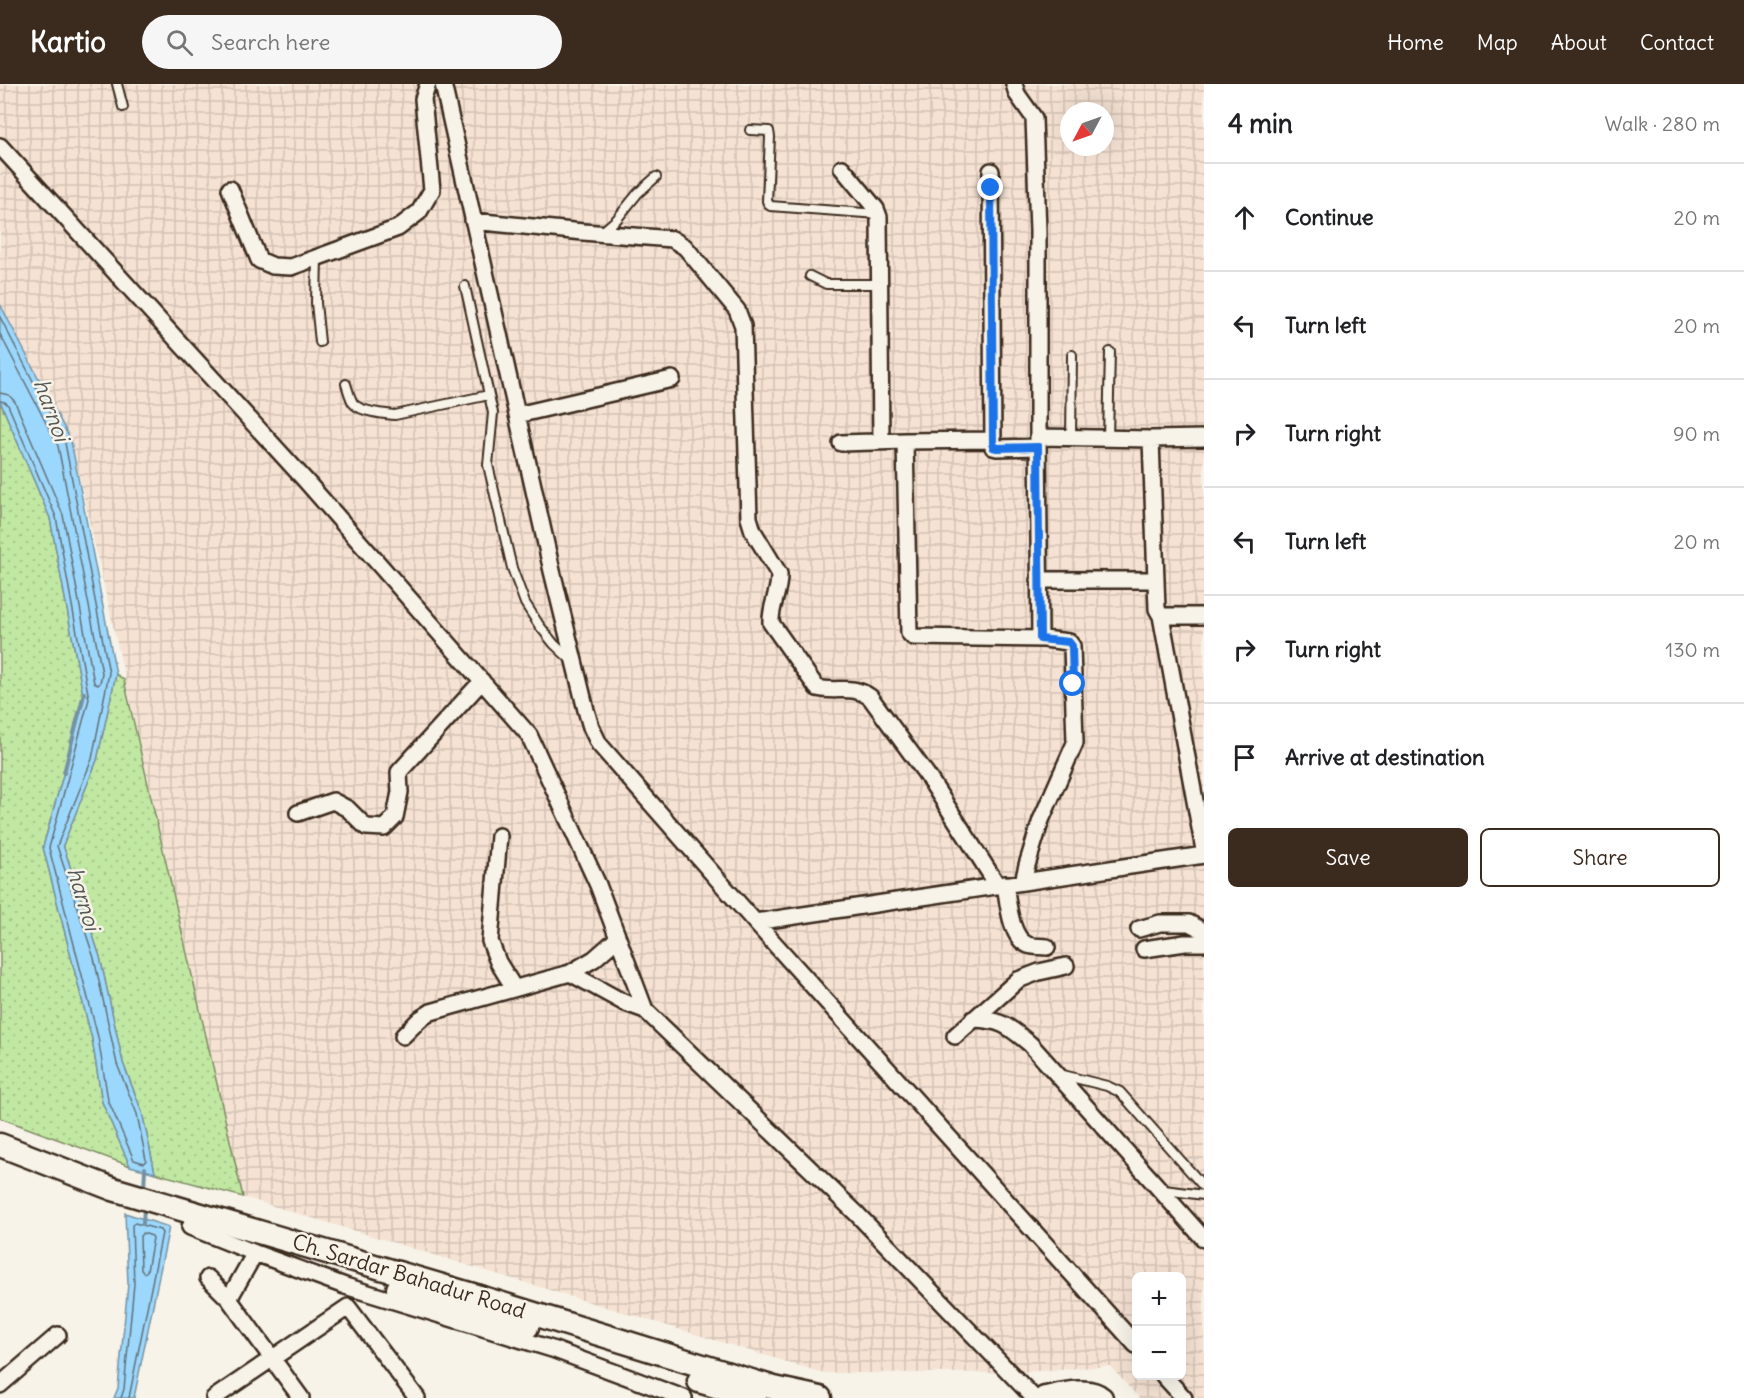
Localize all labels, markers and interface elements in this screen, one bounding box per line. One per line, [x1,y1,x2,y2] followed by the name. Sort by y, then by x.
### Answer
[142,15,562,69] search box
[30,24,106,60] text: Kartio
[163,26,196,59] icon: search
[211,28,330,56] text: Search here
[1387,29,1444,56] text: Home
[1477,29,1518,56] text: Map
[1551,29,1607,56] text: About
[1640,29,1714,56] text: Contact
[1060,102,1114,156] north arrow
[1228,107,1293,140] text: 4 min
[1604,111,1720,136] text: Walk · 280 m
[977,174,1003,200] route end
[1228,201,1261,234] icon: ahead
[1285,203,1374,231] text: Continue
[1674,205,1720,230] text: 20 m
[1228,309,1261,342] icon: left
[1285,311,1366,339] text: Turn left
[1674,313,1720,338] text: 20 m
[28,375,77,448] water label: harnoi
[1228,417,1261,450] icon: right
[1285,419,1381,447] text: Turn right
[1673,421,1720,446] text: 90 m
[1228,525,1261,558] icon: left
[1285,527,1366,555] text: Turn left
[1674,529,1720,554] text: 20 m
[1228,633,1261,666] icon: right
[1285,635,1381,663] text: Turn right
[1665,637,1720,662] text: 130 m
[1059,670,1085,696] route start
[1228,741,1261,774] icon: arrive
[1285,743,1485,771] text: Arrive at destination
[1228,828,1468,887] button: Save
[1480,828,1720,887] button: Share
[61,864,108,937] water label: harnoi
[289,1228,529,1324] street label: Ch. Sardar Bahadur Road
[1132,1272,1186,1380] map controls
[1132,1272,1186,1326] button: +
[1132,1326,1186,1380] button: −

